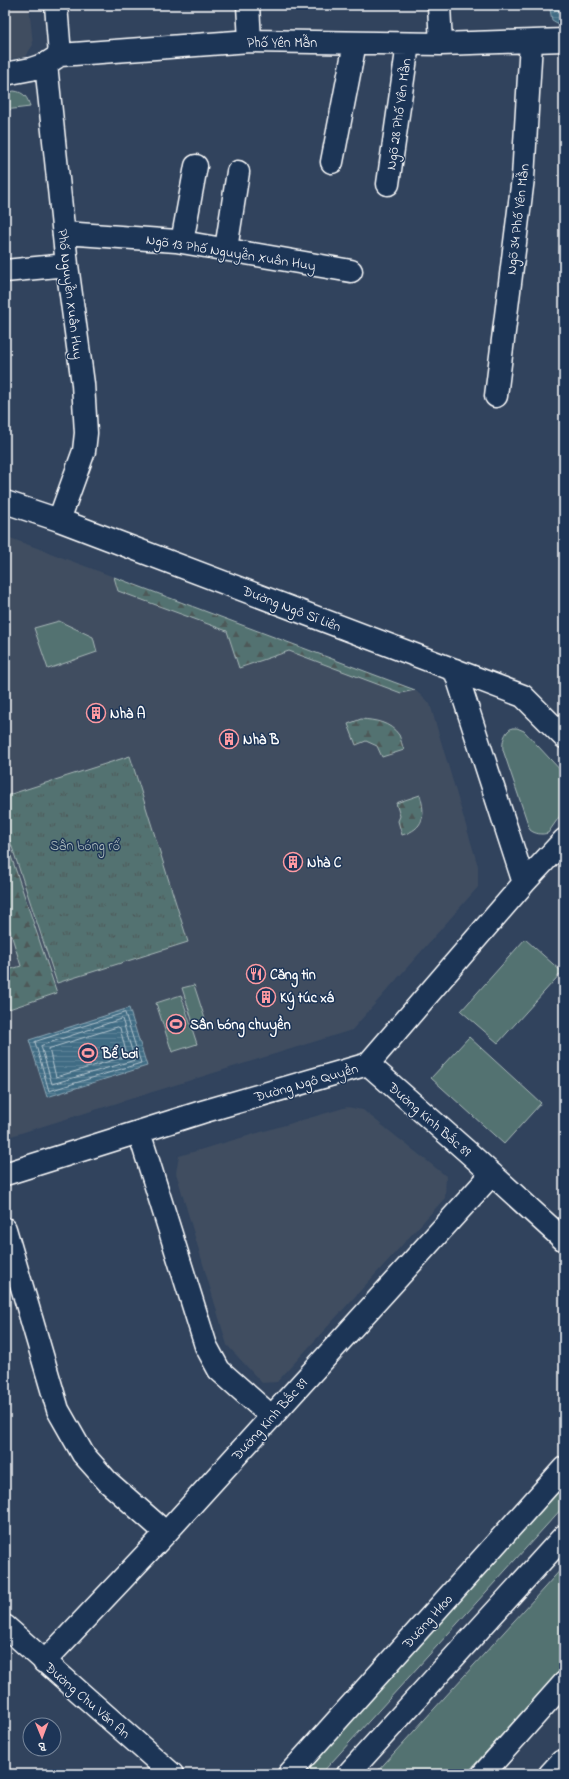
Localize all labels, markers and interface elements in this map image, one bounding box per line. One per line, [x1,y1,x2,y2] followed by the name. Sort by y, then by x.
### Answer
[247,33,317,54] street label: Phố Yên Mẫn
[381,57,419,172] street label: Ngõ 28 Phố Yên Mẫn
[501,162,537,276] street label: Ngõ 34 Phố Yên Mẫn
[50,228,88,361] street label: Phố Nguyễn Xuân Huy
[144,230,317,278] street label: Ngõ 13 Phố Nguyễn Xuân Huy
[238,580,344,639] street label: Đường Ngô Sĩ Liên
[85,702,107,724] building icon: Nhà A
[110,704,146,725] place label: Nhà A
[218,728,240,750] building icon: Nhà B
[243,730,280,751] place label: Nhà B
[50,836,120,858] park label: Sân bóng rổ
[282,851,304,873] building icon: Nhà C
[307,853,342,874] place label: Nhà C
[245,963,267,985] restaurant icon: Căng tin
[270,965,316,988] place label: Căng tin
[255,986,277,1008] building icon: Ký túc xá
[280,988,335,1011] place label: Ký túc xá
[165,1013,187,1035] sports icon: Sân bóng chuyền
[190,1015,291,1038] place label: Sân bóng chuyền
[77,1042,99,1064] sports icon: Bể bơi
[101,1044,139,1065] place label: Bể bơi
[251,1059,361,1110] street label: Đường Ngô Quyền
[381,1077,476,1164] street label: Đường Kinh Bắc 89
[227,1373,314,1467] street label: Đường Kinh Bắc 89
[397,1590,459,1655] street label: Đường H100
[38,1657,135,1745] street label: Đường Chu Văn An
[22,1717,62,1757] north arrow
[38,1738,47,1754] text: B

